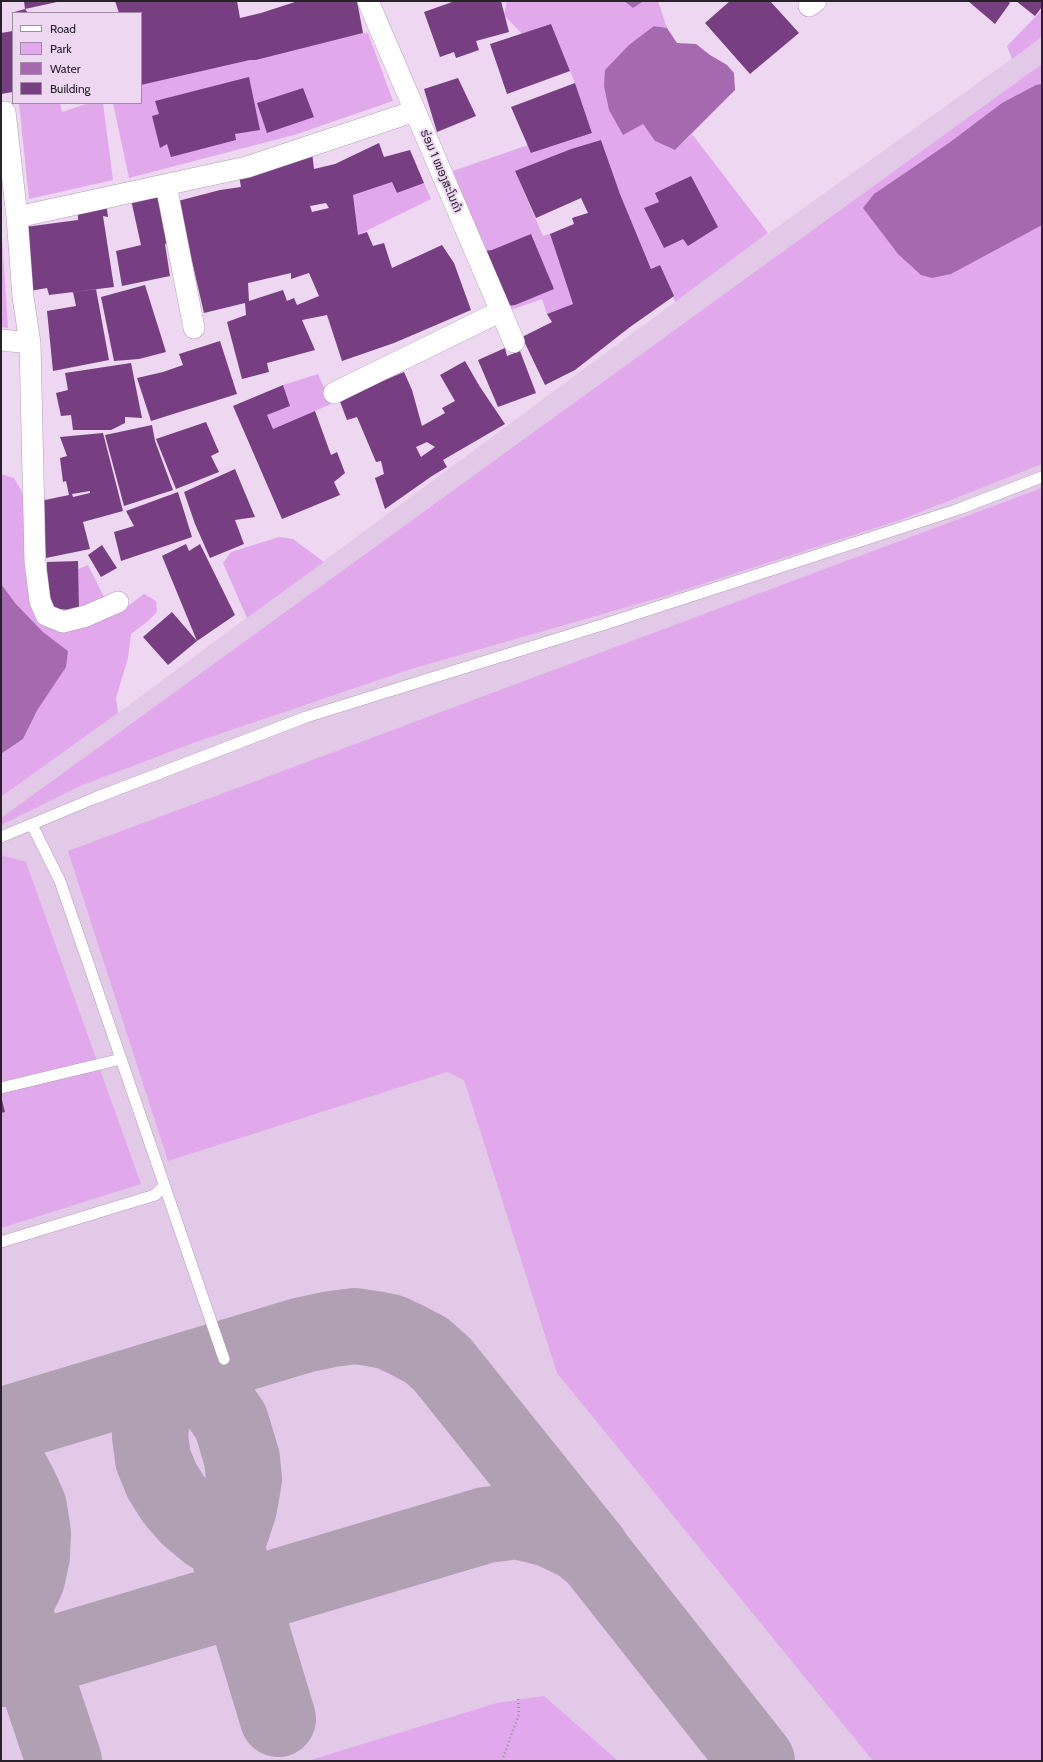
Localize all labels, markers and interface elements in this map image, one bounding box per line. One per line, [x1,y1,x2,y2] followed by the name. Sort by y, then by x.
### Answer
[12,12,142,104] legend
[50,21,76,36] text: Road
[50,41,72,56] text: Park
[50,61,80,76] text: Water
[50,81,91,96] text: Building
[417,127,465,215] street label: ຮ່ອມ 1 ໜອງສະໂນຄໍາ

